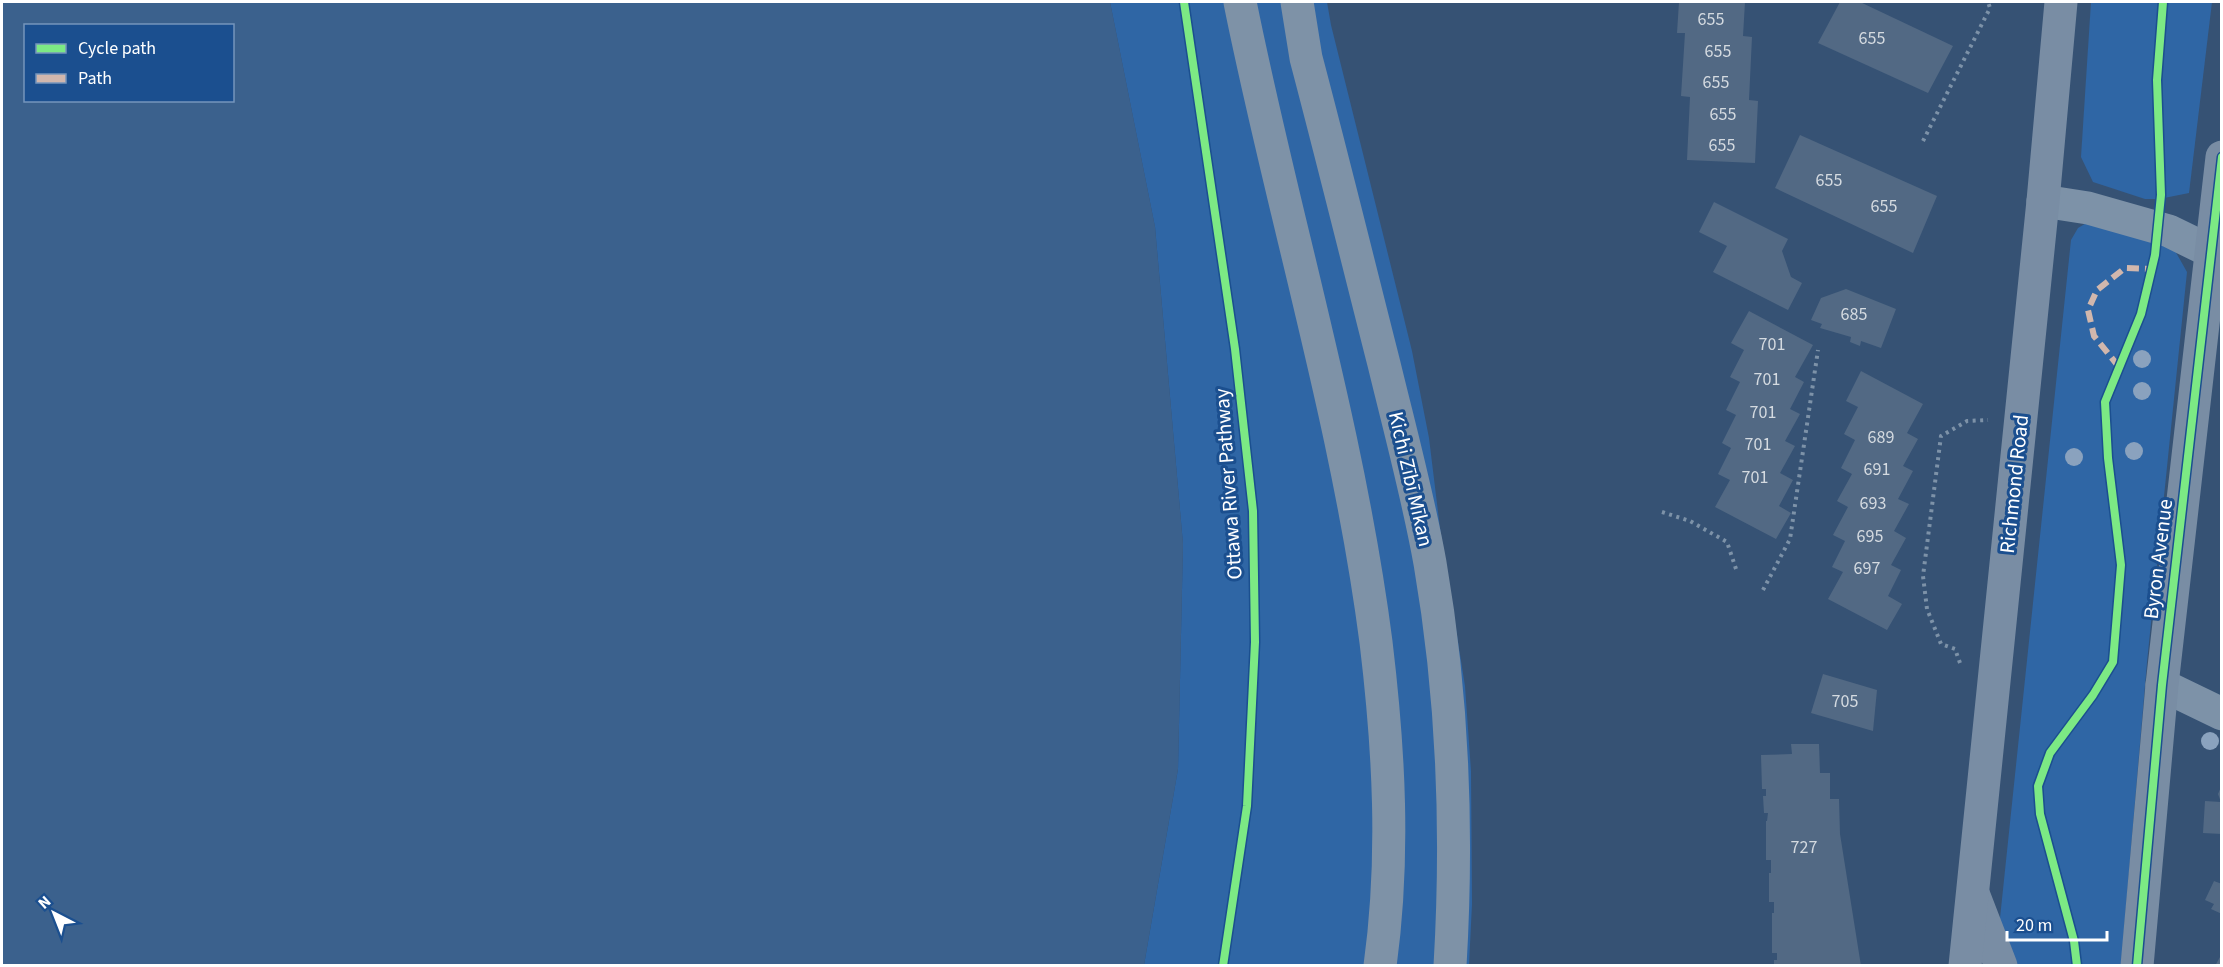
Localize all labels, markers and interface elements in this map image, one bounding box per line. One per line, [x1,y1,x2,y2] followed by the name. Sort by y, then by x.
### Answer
[1698,7,1724,32] house number: 655
[24,24,234,102] legend
[1859,26,1885,51] house number: 655
[78,36,156,61] text: Cycle path
[1705,39,1731,64] house number: 655
[78,66,112,91] text: Path
[1703,70,1729,95] house number: 655
[1710,102,1736,127] house number: 655
[1709,133,1735,158] house number: 655
[1816,168,1842,193] house number: 655
[1871,194,1897,219] house number: 655
[1841,302,1867,327] house number: 685
[1759,332,1785,357] house number: 701
[1754,367,1780,392] house number: 701
[1206,387,1250,581] street label: Ottawa River Pathway
[1750,400,1776,425] house number: 701
[1381,408,1441,550] street label: Kichi Zībī Mīkan
[1992,413,2036,555] street label: Richmond Road
[1868,425,1894,450] house number: 689
[1745,432,1771,457] house number: 701
[1864,457,1890,482] house number: 691
[1742,465,1768,490] house number: 701
[1860,491,1886,516] house number: 693
[2136,497,2180,621] street label: Byron Avenue
[1857,524,1883,549] house number: 695
[1854,556,1880,581] house number: 697
[1832,689,1858,714] house number: 705
[1791,835,1817,860] house number: 727
[24,883,84,943] north arrow
[33,891,56,914] text: N
[2007,904,2108,942] scale bar
[2016,913,2052,938] text: 20 m

